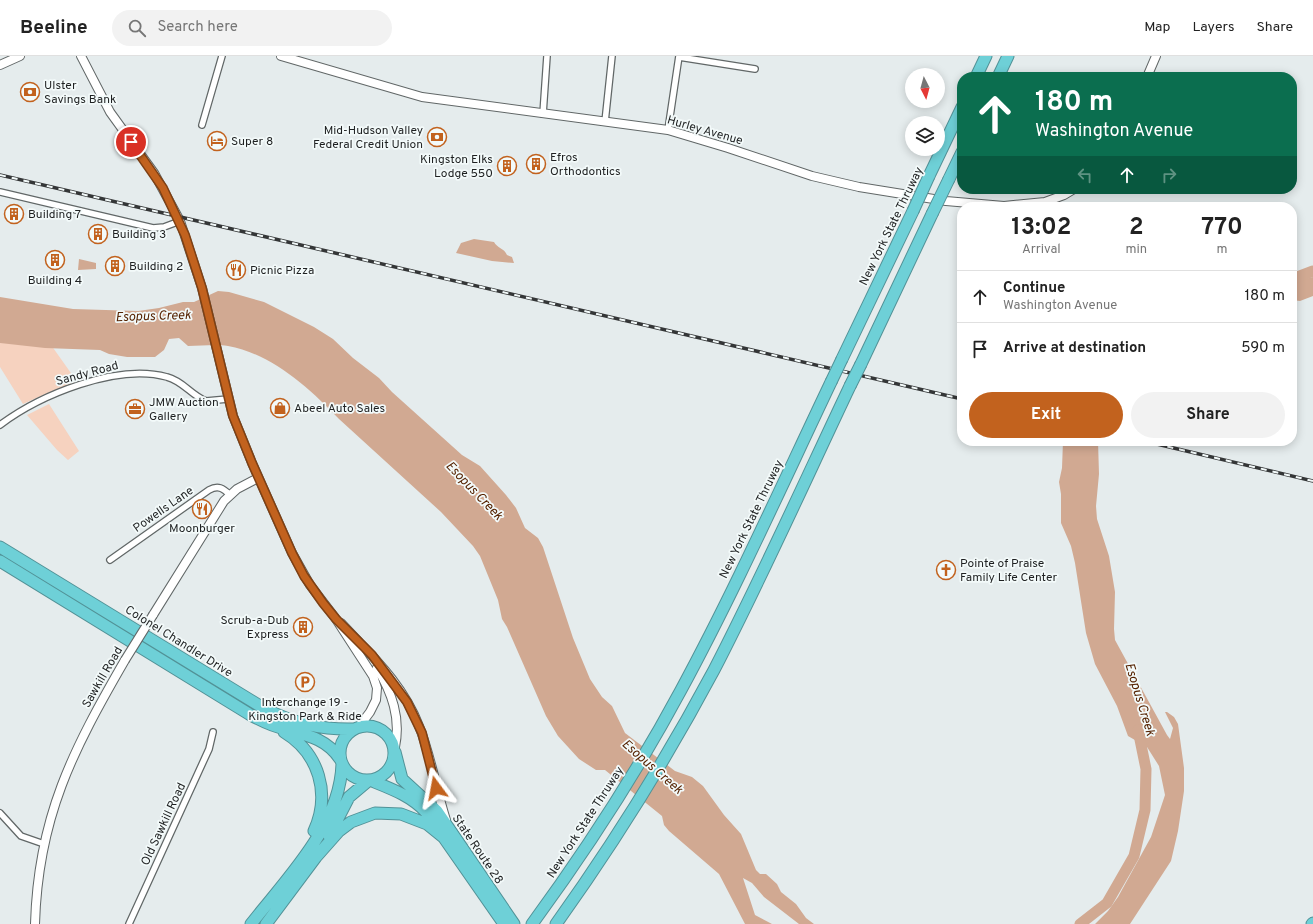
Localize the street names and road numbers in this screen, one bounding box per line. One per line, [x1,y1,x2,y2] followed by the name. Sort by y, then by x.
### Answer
[665,113,744,149] street label: Hurley Avenue
[856,165,928,288] street label: New York State Thruway
[54,358,120,390] street label: Sandy Road
[716,458,788,581] street label: New York State Thruway
[130,483,197,537] street label: Powells Lane
[122,602,235,681] street label: Colonel Chandler Drive
[79,644,127,711] street label: Sawkill Road
[544,764,628,881] street label: New York State Thruway
[138,780,190,868] street label: Old Sawkill Road
[448,812,506,888] street label: State Route 28

